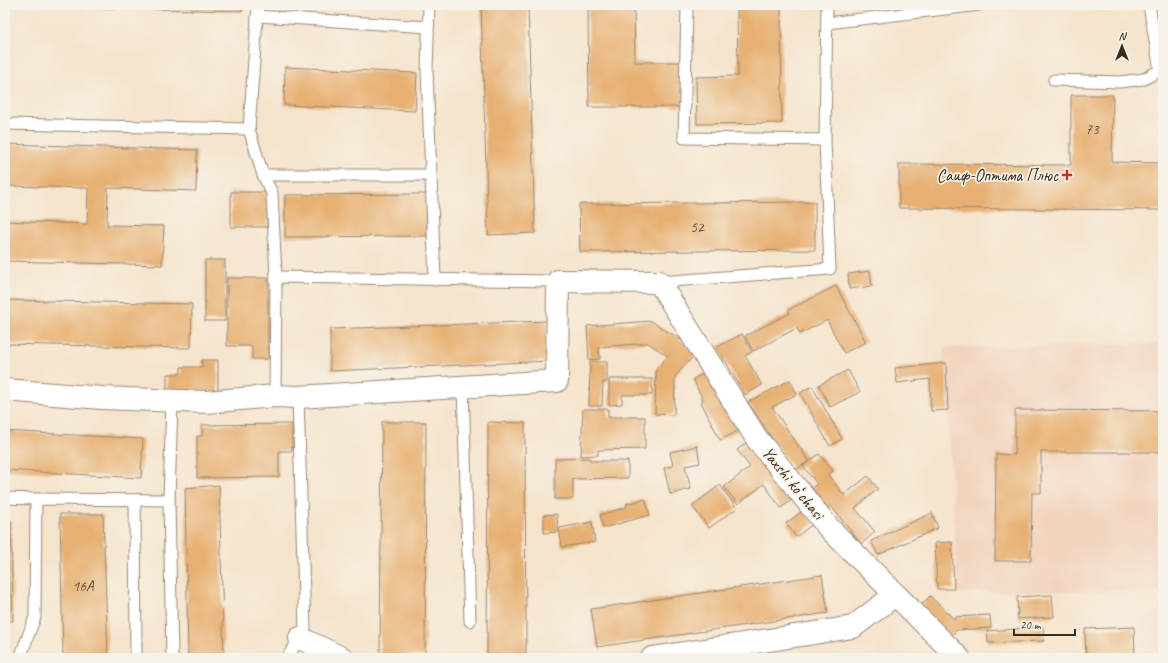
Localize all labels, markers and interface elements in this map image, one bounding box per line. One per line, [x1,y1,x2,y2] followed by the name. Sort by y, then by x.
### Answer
[1102,26,1142,66] north arrow
[1119,29,1128,43] text: N
[1085,120,1100,139] house number: 73
[937,165,1059,186] place label: Саиф-Оптима Плюс
[1061,169,1073,181] marker: Саиф-Оптима Плюс
[690,218,705,237] house number: 52
[757,442,830,525] street label: Yaxshi koʻchasi
[72,577,95,596] house number: 16А
[1014,611,1075,637] scale bar
[1020,617,1042,633] text: 20 m

